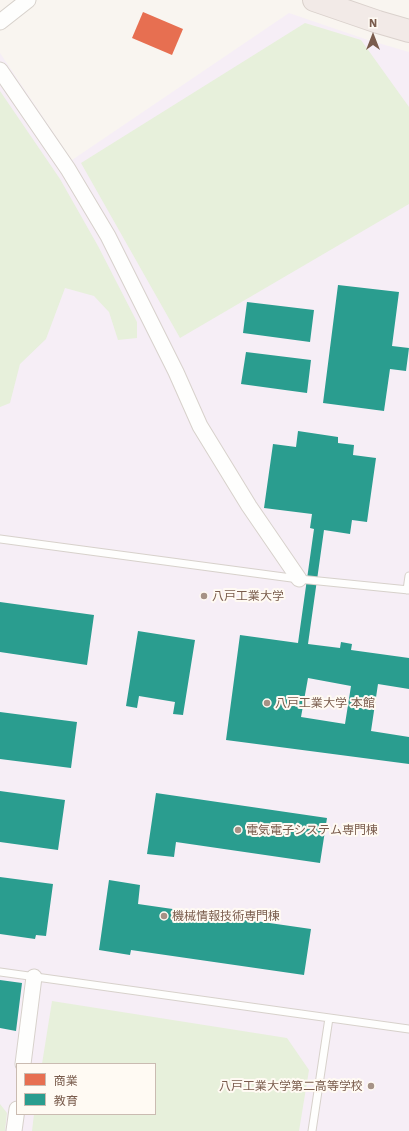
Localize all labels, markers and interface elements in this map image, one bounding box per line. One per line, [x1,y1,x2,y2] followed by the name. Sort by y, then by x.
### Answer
[353,16,393,56] north arrow
[369,17,377,30] text: N
[212,589,284,603] place label: 八戸工業大学
[199,591,209,601] marker: 八戸工業大学
[275,696,375,710] place label: 八戸工業大学 本館
[262,698,272,708] marker: 八戸工業大学 本館
[246,823,378,837] place label: 電気電子システム専門棟
[233,825,243,835] marker: 電気電子システム専門棟
[172,909,280,923] place label: 機械情報技術専門棟
[159,911,169,921] marker: 機械情報技術専門棟
[16,1063,156,1115] legend
[54,1074,78,1088] text: 商業
[219,1079,363,1093] place label: 八戸工業大学第二高等学校
[366,1081,376,1091] marker: 八戸工業大学第二高等学校
[54,1094,78,1108] text: 教育

